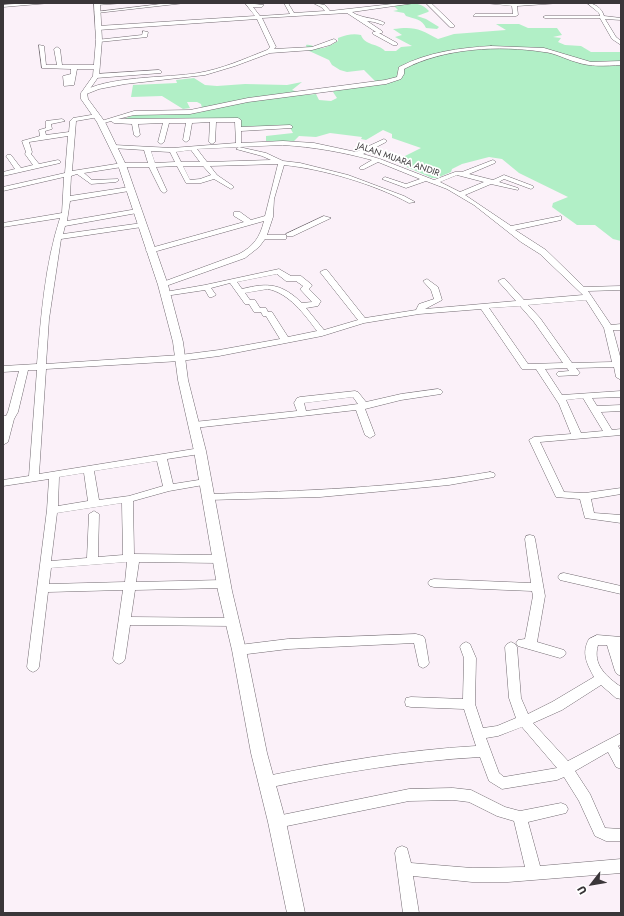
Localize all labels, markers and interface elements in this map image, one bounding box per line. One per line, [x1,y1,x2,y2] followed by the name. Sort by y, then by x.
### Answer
[355,141,441,179] street label: JALAN MUARA ANDIR
[572,864,612,904] north arrow
[573,883,591,898] text: U

